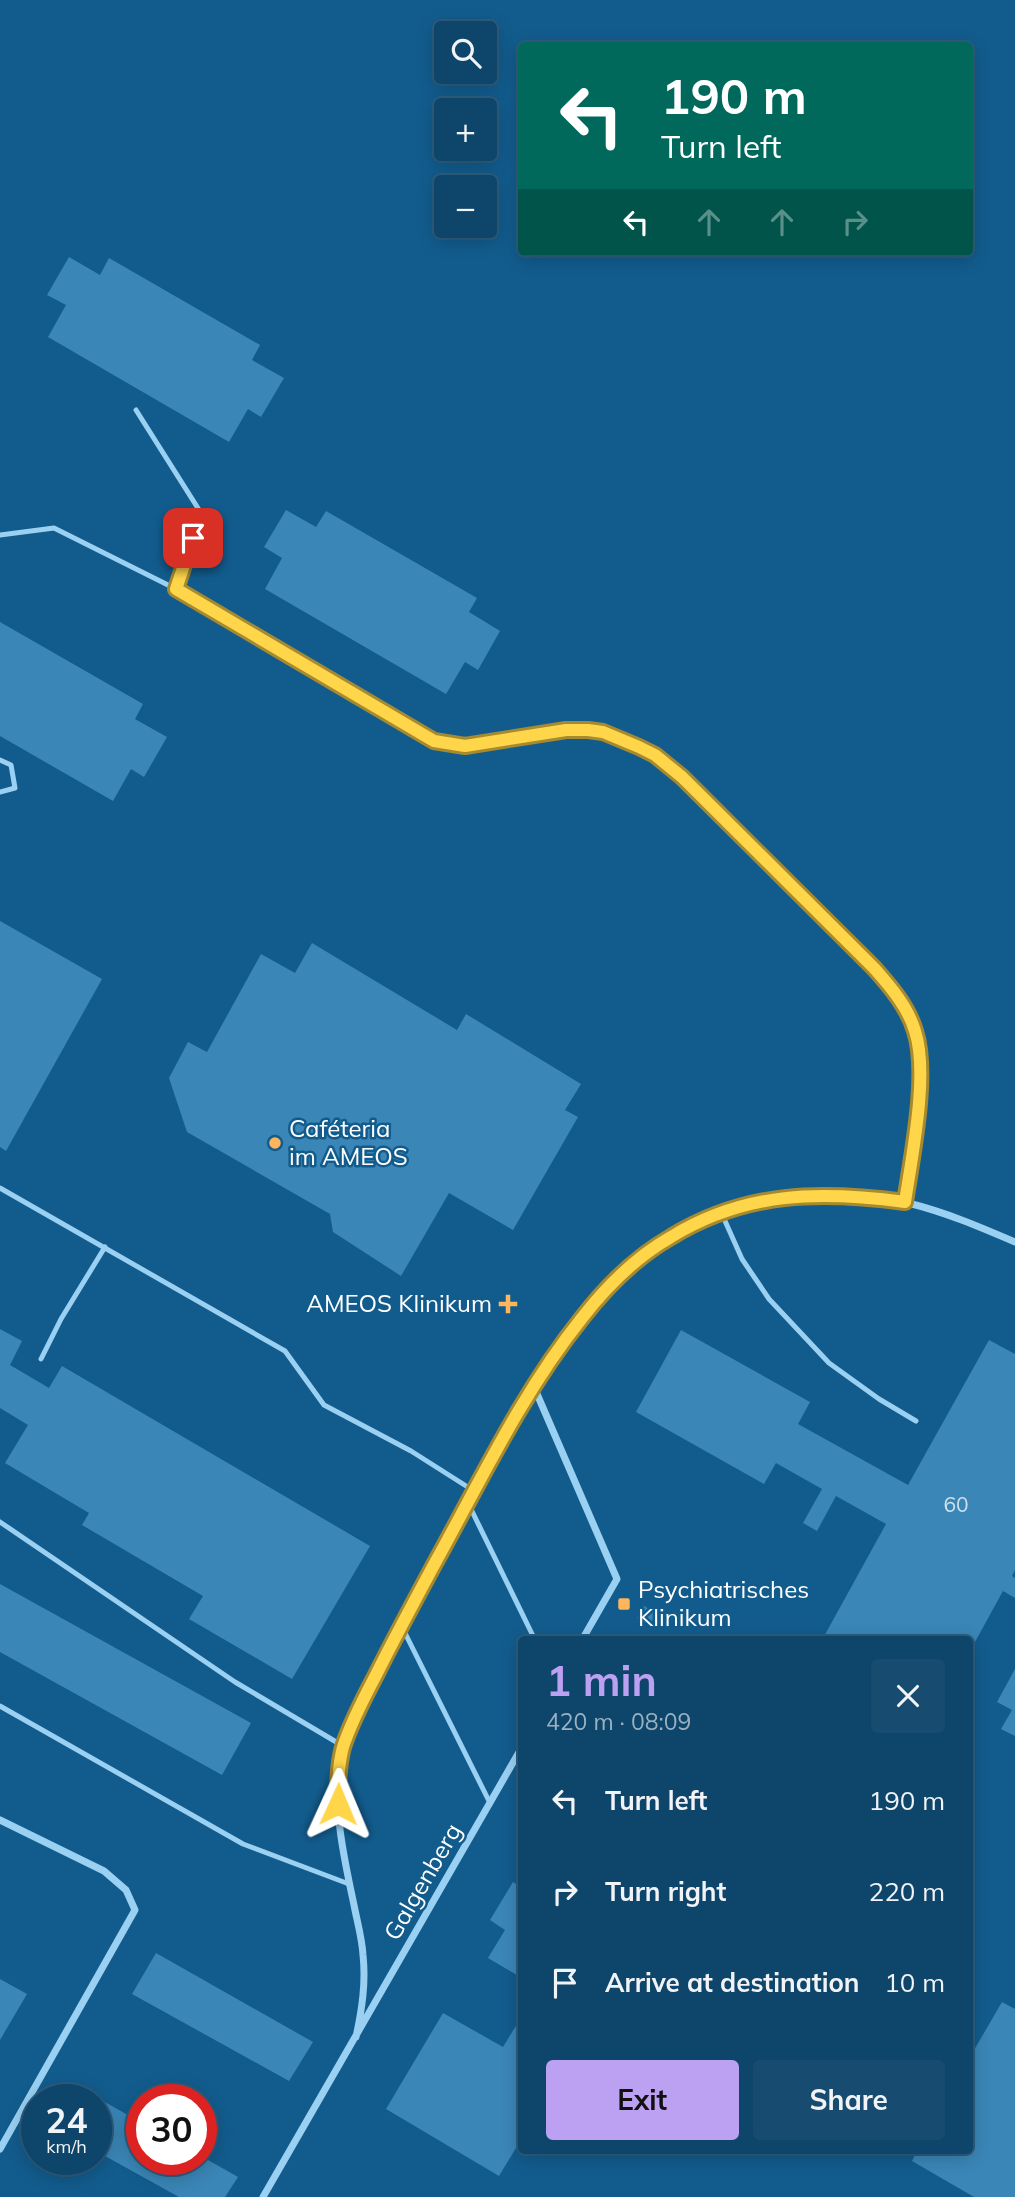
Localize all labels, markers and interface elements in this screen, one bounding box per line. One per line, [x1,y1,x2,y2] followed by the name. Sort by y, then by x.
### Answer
[434,21,497,238] map controls
[434,21,497,84] button: search
[661,65,807,126] text: 190 m
[546,70,637,161] icon: left
[434,98,497,161] button: +
[661,126,781,166] text: Turn left
[434,175,497,238] button: −
[617,203,655,241] icon: left
[690,203,728,241] icon: ahead
[763,203,801,241] icon: ahead
[836,203,874,241] icon: right
[163,508,223,568] pin
[174,519,212,557] icon: arrive
[289,1113,408,1171] place label: Caféteria im AMEOS
[267,1135,283,1151] marker: Caféteria im AMEOS
[306,1288,492,1318] place label: AMEOS Klinikum
[498,1294,518,1314] marker: AMEOS Klinikum
[943,1491,969,1517] house number: 60
[638,1574,809,1632] place label: Psychiatrisches Klinikum
[616,1596,632,1612] marker: Psychiatrisches Klinikum
[546,1654,657,1707] text: 1 min
[871,1659,945,1733] button: close
[546,1707,691,1736] text: 420 m · 08:09
[301,1767,375,1841] position arrow
[546,1782,584,1820] icon: left
[605,1784,707,1817] text: Turn left
[869,1784,945,1817] text: 190 m
[377,1818,468,1945] street label: Galgenberg
[546,1873,584,1911] icon: right
[605,1875,726,1908] text: Turn right
[869,1875,945,1908] text: 220 m
[546,1964,584,2002] icon: arrive
[605,1966,860,1999] text: Arrive at destination
[884,1966,945,1999] text: 10 m
[546,2060,739,2140] button: Exit
[753,2060,945,2140] button: Share
[126,2084,217,2175] speed limit sign: 30
[45,2098,88,2142] text: 24
[46,2135,87,2158] text: km/h

